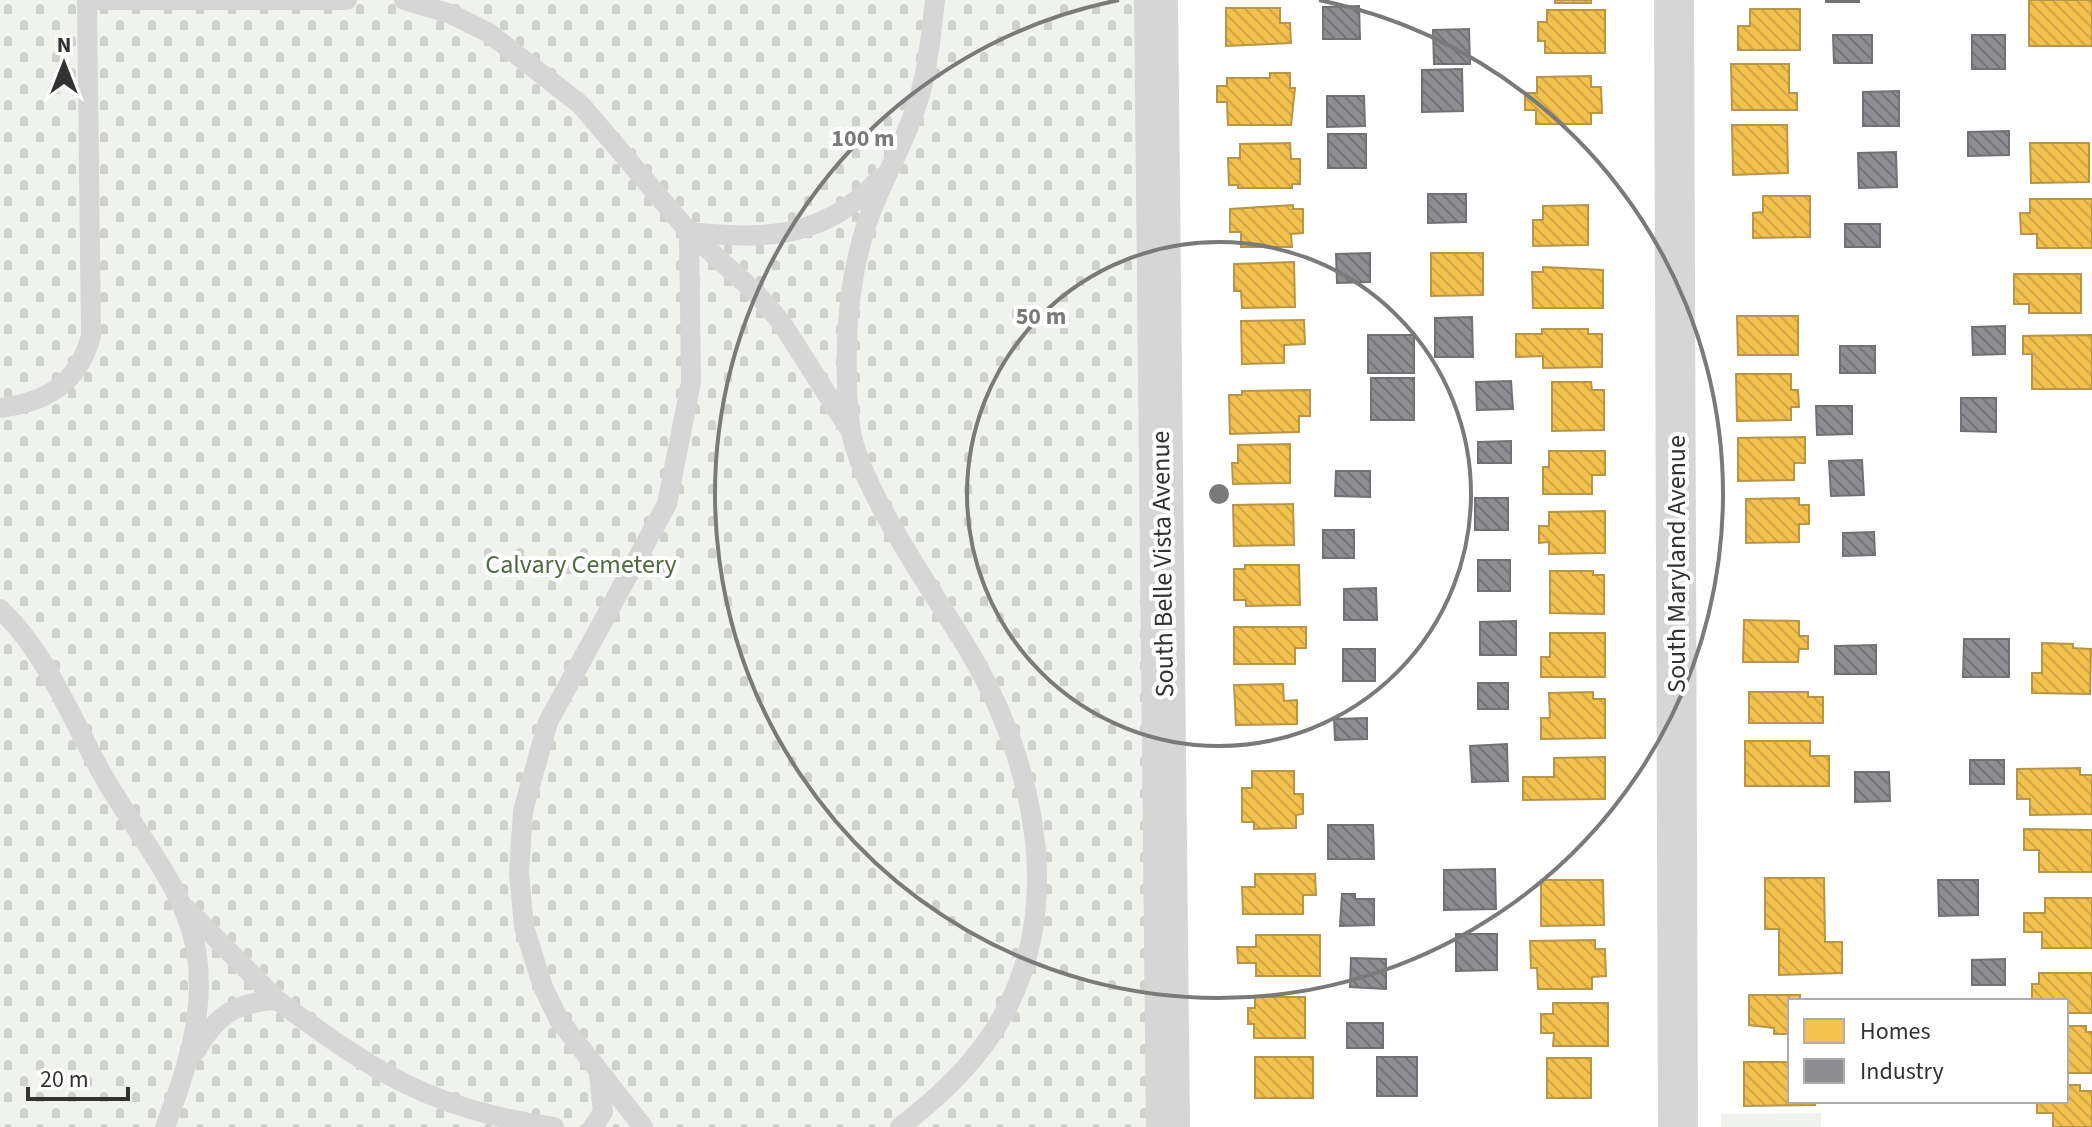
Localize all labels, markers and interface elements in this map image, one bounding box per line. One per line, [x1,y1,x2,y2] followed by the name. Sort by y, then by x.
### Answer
[24,24,104,104] north arrow
[57,29,71,61] text: N
[831,121,895,156] text: 100 m
[1016,299,1066,334] text: 50 m
[1142,430,1183,698] street label: South Belle Vista Avenue
[1658,435,1695,693] street label: South Maryland Avenue
[1205,480,1233,508] centre of rings
[485,546,677,583] park label: Calvary Cemetery
[1788,999,2068,1103] legend
[1860,1014,1931,1049] text: Homes
[28,1051,128,1101] scale bar
[1860,1054,1944,1089] text: Industry
[40,1062,89,1097] text: 20 m

